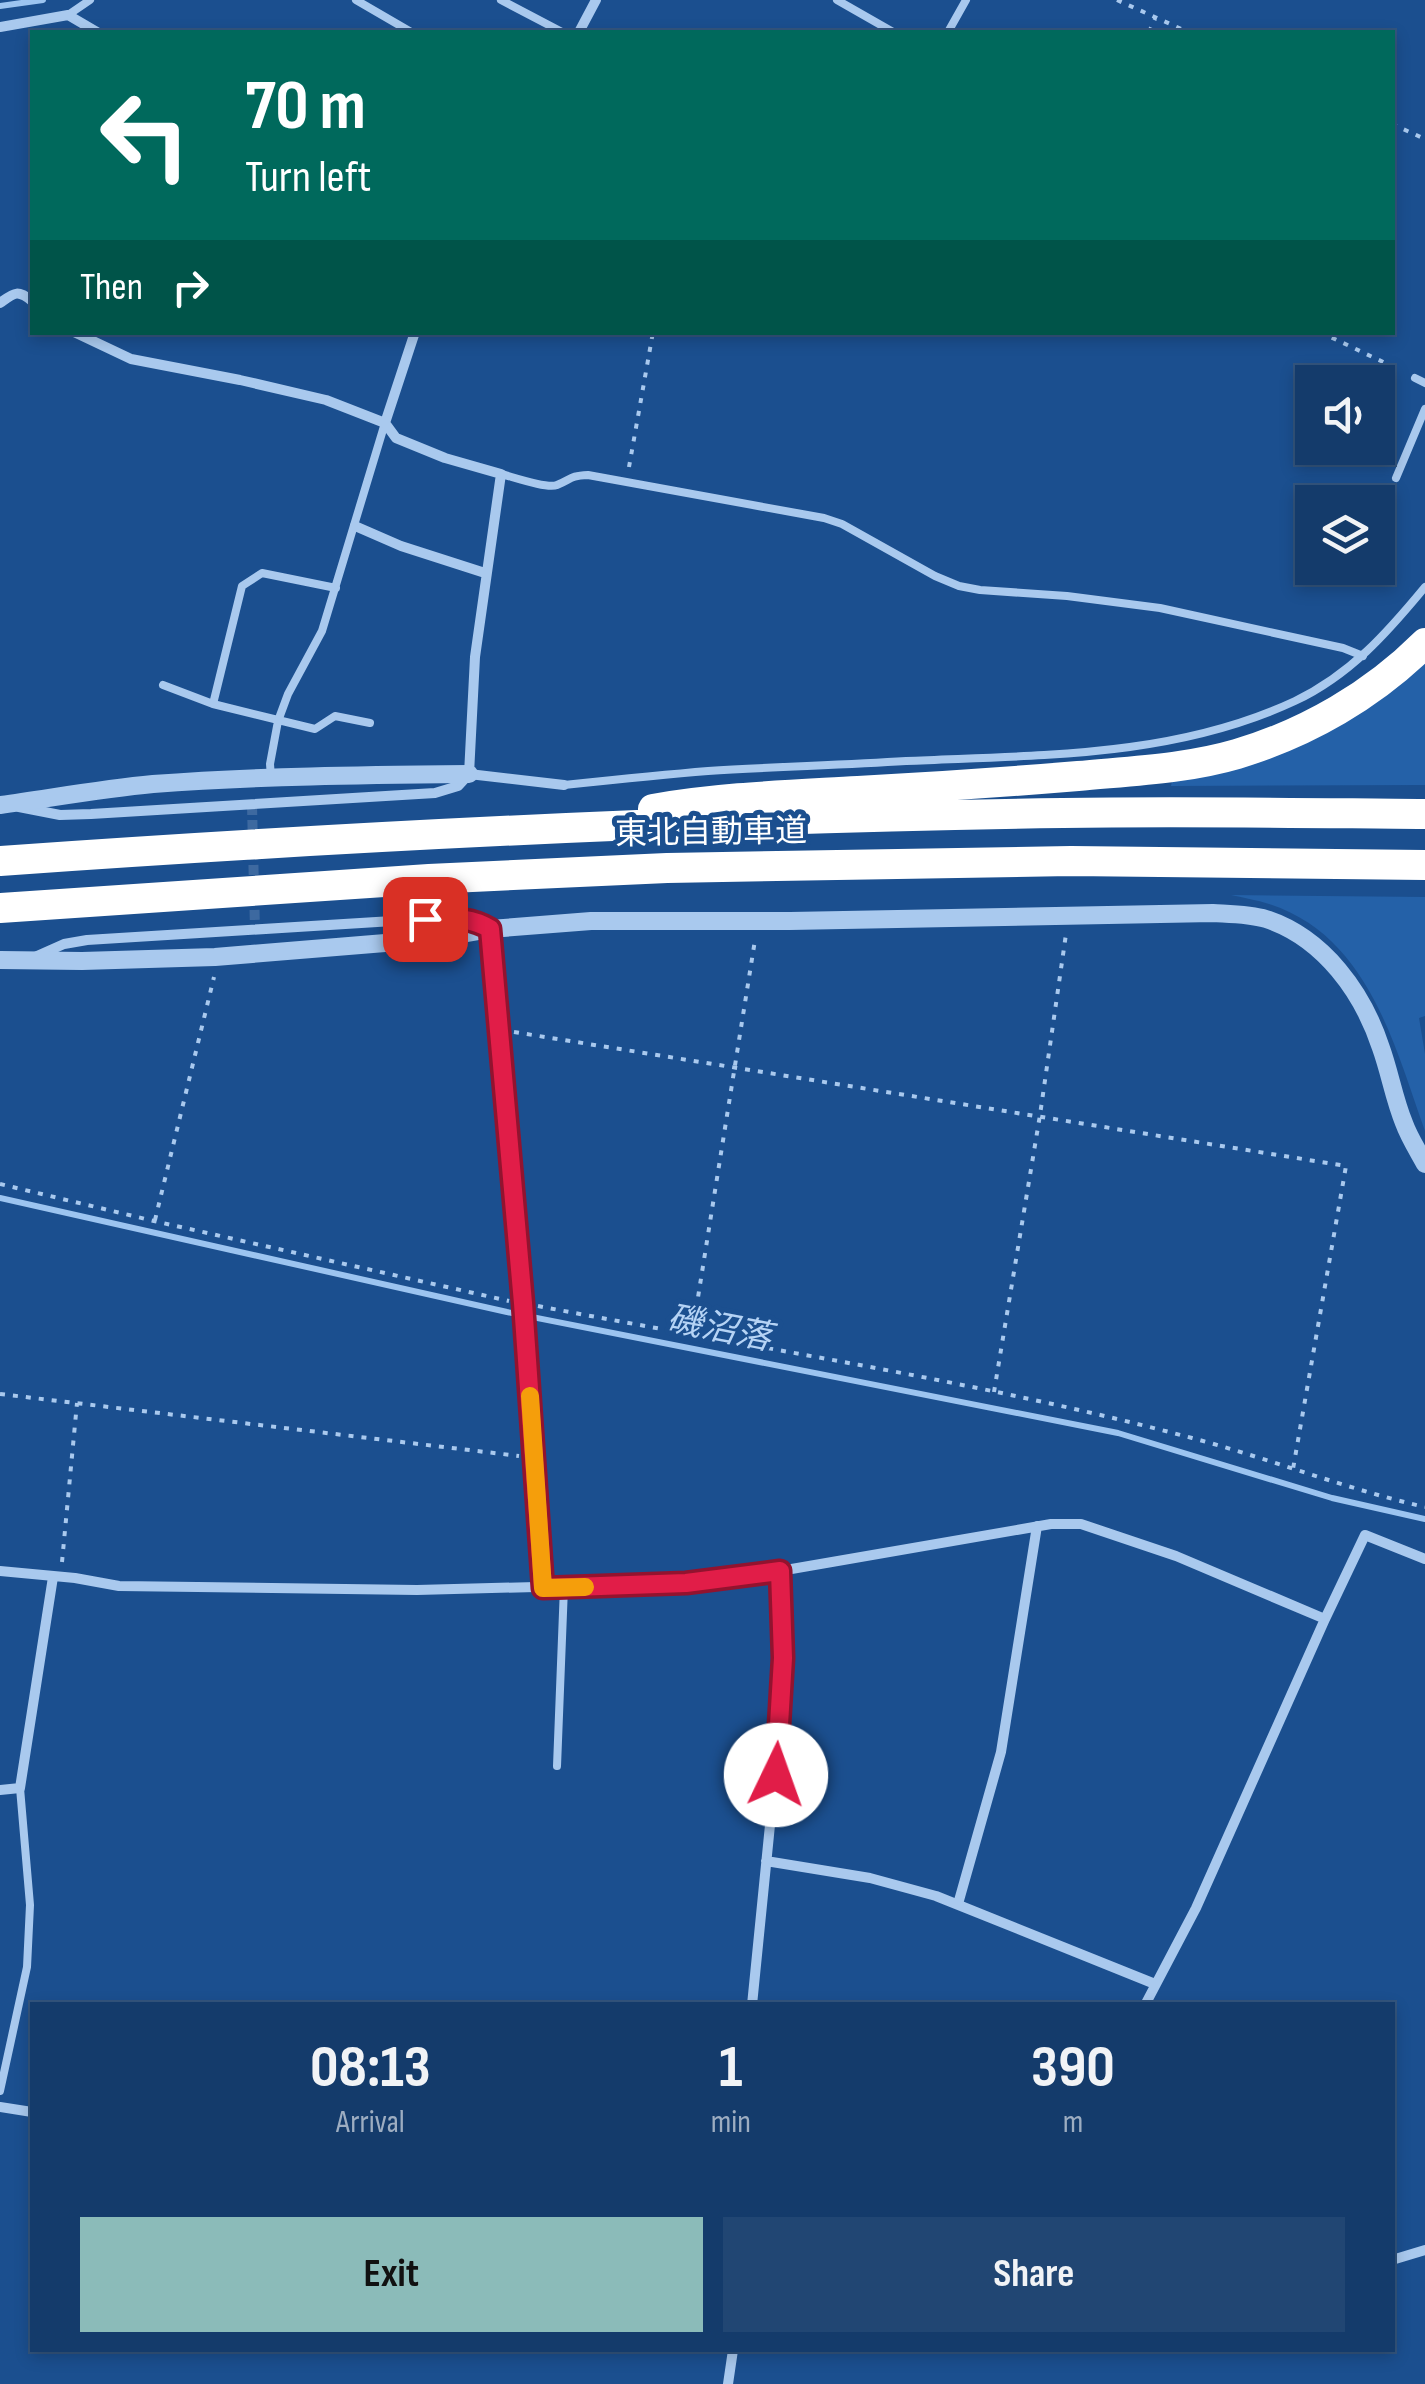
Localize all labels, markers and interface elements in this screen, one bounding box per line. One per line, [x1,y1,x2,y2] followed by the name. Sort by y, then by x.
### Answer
[245,65,366,149] text: 70 m
[80,70,210,200] icon: left
[245,150,371,205] text: Turn left
[163,260,218,315] icon: right
[80,265,143,310] text: Then
[1295,365,1395,585] map controls
[1295,365,1395,465] button: sound
[1295,485,1395,585] button: layers
[615,812,807,854] street label: 東北自動車道
[383,877,468,962] pin
[398,892,453,947] icon: arrive
[663,1298,780,1361] water label: 磯沼落
[724,1723,828,1827] position arrow
[310,2032,431,2104] text: 08:13
[719,2032,743,2104] text: 1
[1031,2032,1115,2104] text: 390
[336,2103,405,2142] text: Arrival
[711,2103,751,2142] text: min
[1063,2103,1083,2142] text: m
[80,2217,703,2332] button: Exit
[723,2217,1345,2332] button: Share

